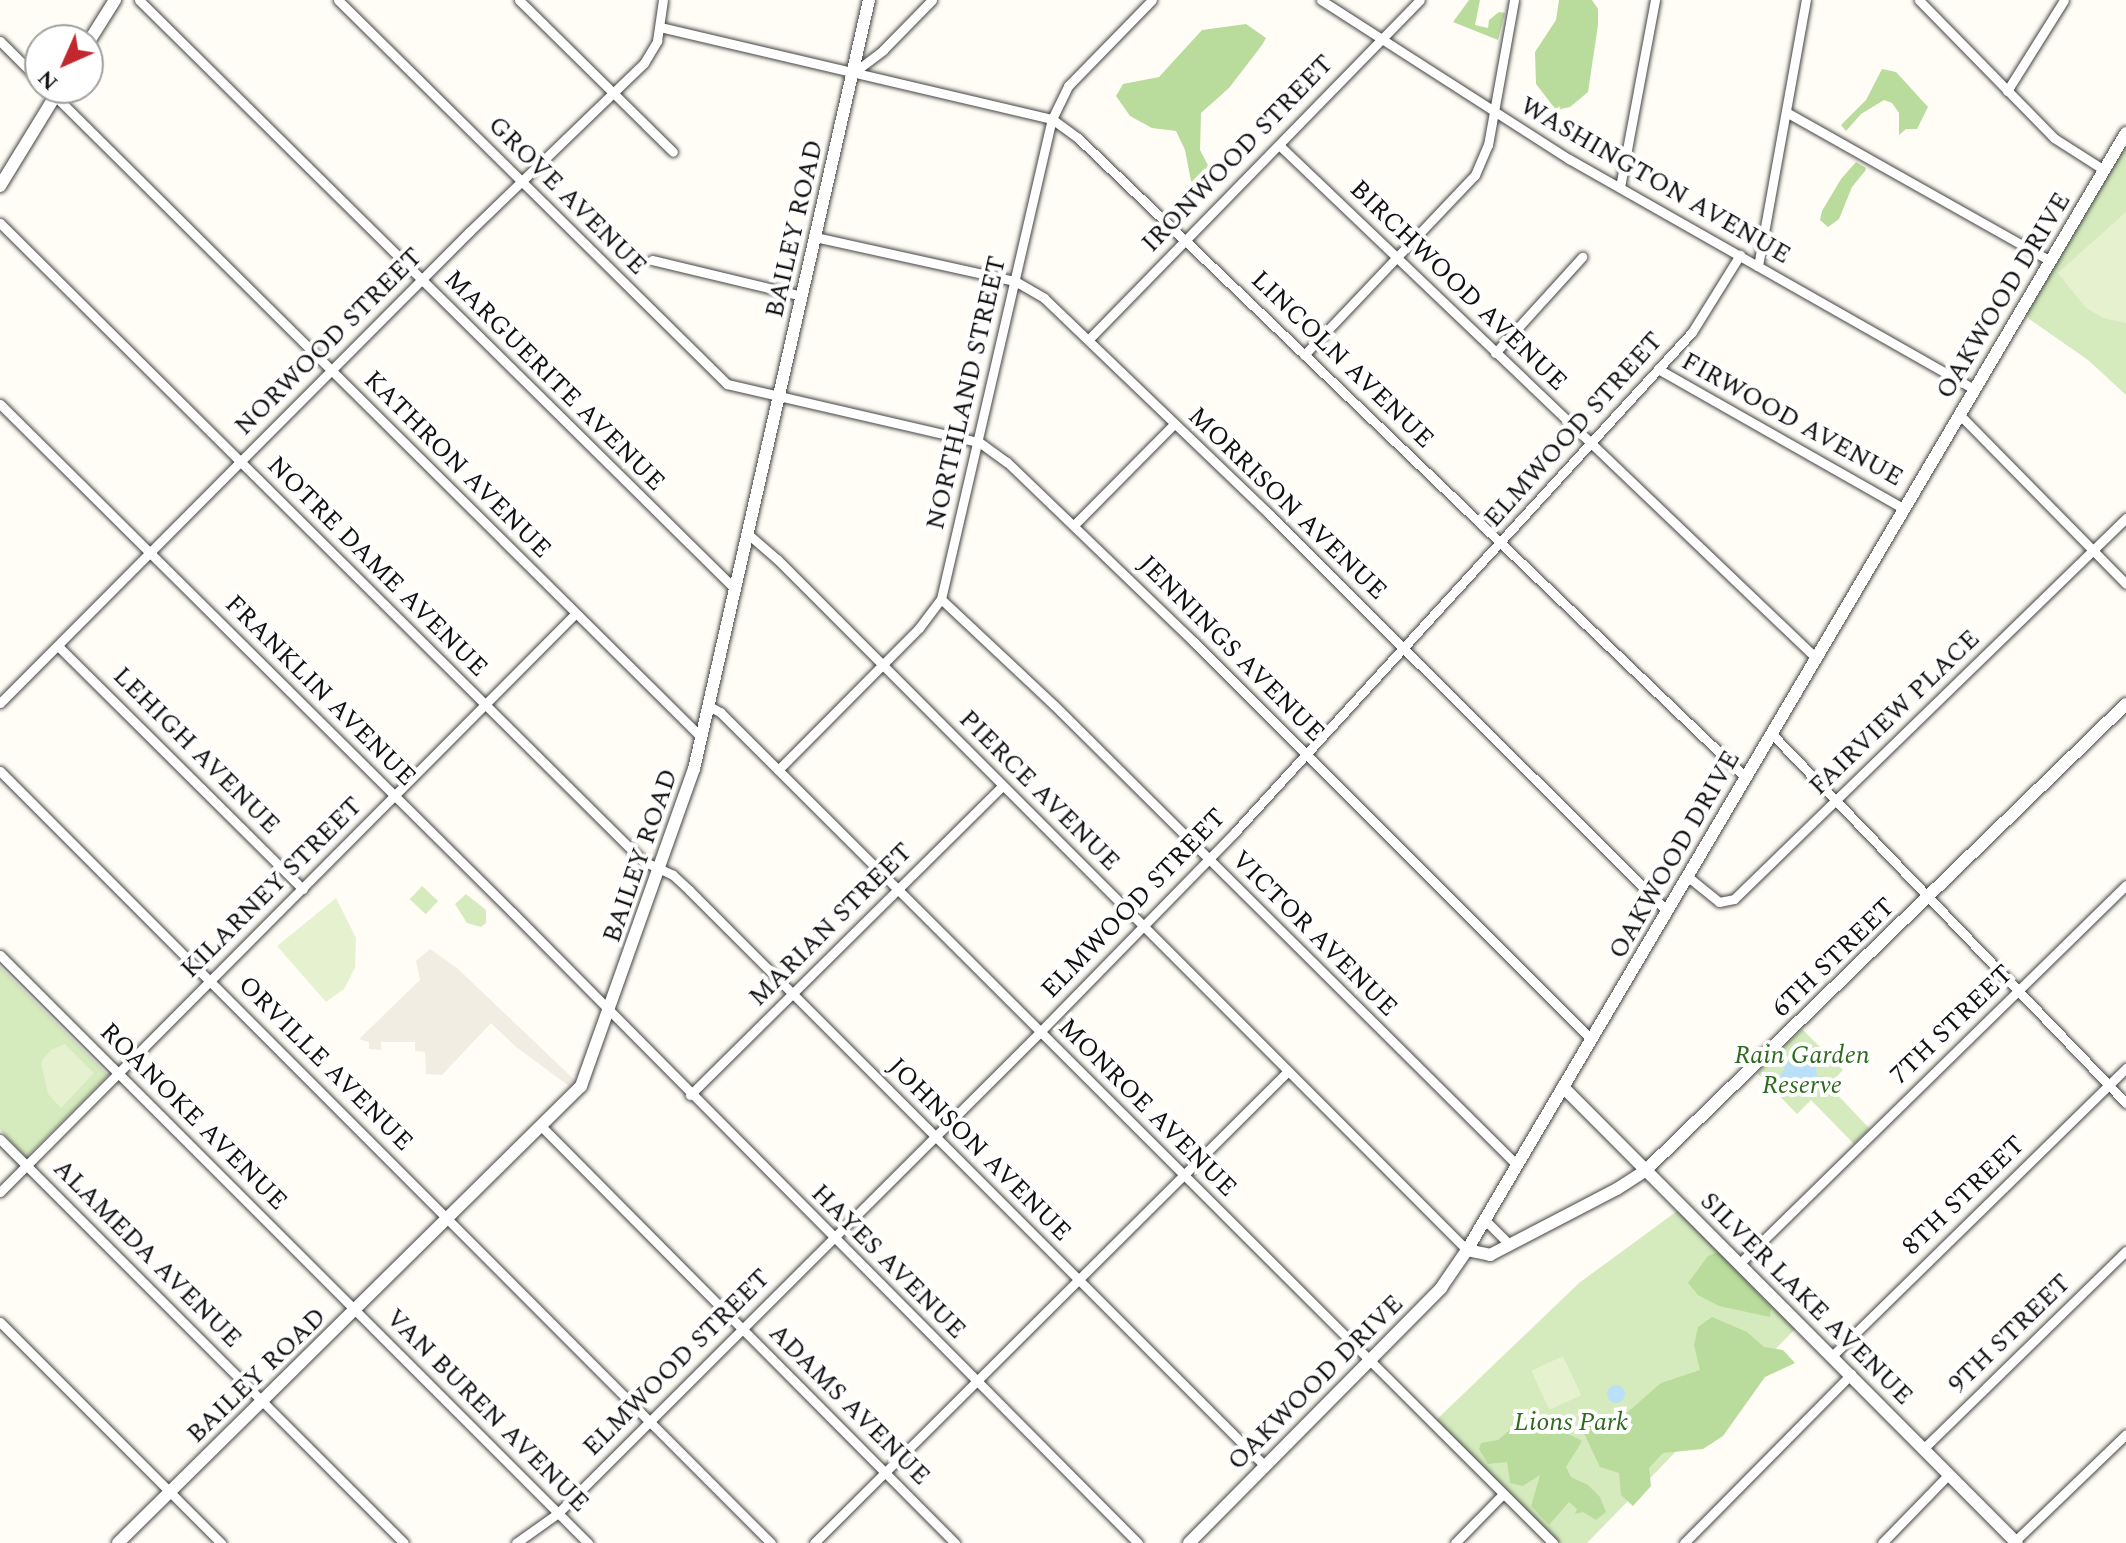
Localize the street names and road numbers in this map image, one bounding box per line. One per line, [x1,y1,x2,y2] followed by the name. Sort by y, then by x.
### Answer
[1136,49,1340,259] street label: IRONWOOD STREET
[1514,91,1796,271] street label: WASHINGTON AVENUE
[481,110,653,282] street label: GROVE AVENUE
[759,137,831,321] street label: BAILEY ROAD
[1343,174,1573,398] street label: BIRCHWOOD AVENUE
[1930,187,2078,405] street label: OAKWOOD DRIVE
[229,242,429,442] street label: NORWOOD STREET
[920,253,1014,533] street label: NORTHLAND STREET
[437,264,671,498] street label: MARGUERITE AVENUE
[1244,265,1440,455] street label: LINCOLN AVENUE
[1478,326,1670,534] street label: ELMWOOD STREET
[1676,346,1908,494] street label: FIRWOOD AVENUE
[357,365,557,565] street label: KATHRON AVENUE
[1181,401,1393,607] street label: MORRISON AVENUE
[260,450,494,684] street label: NOTRE DAME AVENUE
[1131,549,1331,749] street label: JENNINGS AVENUE
[218,589,422,793] street label: FRANKLIN AVENUE
[1803,624,1987,802] street label: FAIRVIEW PLACE
[106,661,286,841] street label: LEHIGH AVENUE
[952,704,1126,878] street label: PIERCE AVENUE
[1603,745,1747,965] street label: OAKWOOD DRIVE
[597,765,685,947] street label: BAILEY ROAD
[175,791,369,985] street label: KILARNEY STREET
[1035,802,1233,1006] street label: ELMWOOD STREET
[743,837,919,1013] street label: MARIAN STREET
[1225,845,1403,1023] street label: VICTOR AVENUE
[1766,892,1902,1024] street label: 6TH STREET
[1884,959,2020,1091] street label: 7TH STREET
[231,970,419,1158] street label: ORVILLE AVENUE
[1051,1012,1243,1204] street label: MONROE AVENUE
[93,1017,293,1217] street label: ROANOKE AVENUE
[881,1052,1077,1248] street label: JOHNSON AVENUE
[1896,1130,2032,1262] street label: 8TH STREET
[46,1153,248,1355] street label: ALAMEDA AVENUE
[804,1178,972,1346] street label: HAYES AVENUE
[1693,1186,1919,1412] street label: SILVER LAKE AVENUE
[577,1263,777,1463] street label: ELMWOOD STREET
[1942,1268,2078,1400] street label: 9TH STREET
[1222,1289,1410,1477] street label: OAKWOOD DRIVE
[181,1302,333,1450] street label: BAILEY ROAD
[379,1303,595,1519] street label: VAN BUREN AVENUE
[762,1318,936,1492] street label: ADAMS AVENUE

